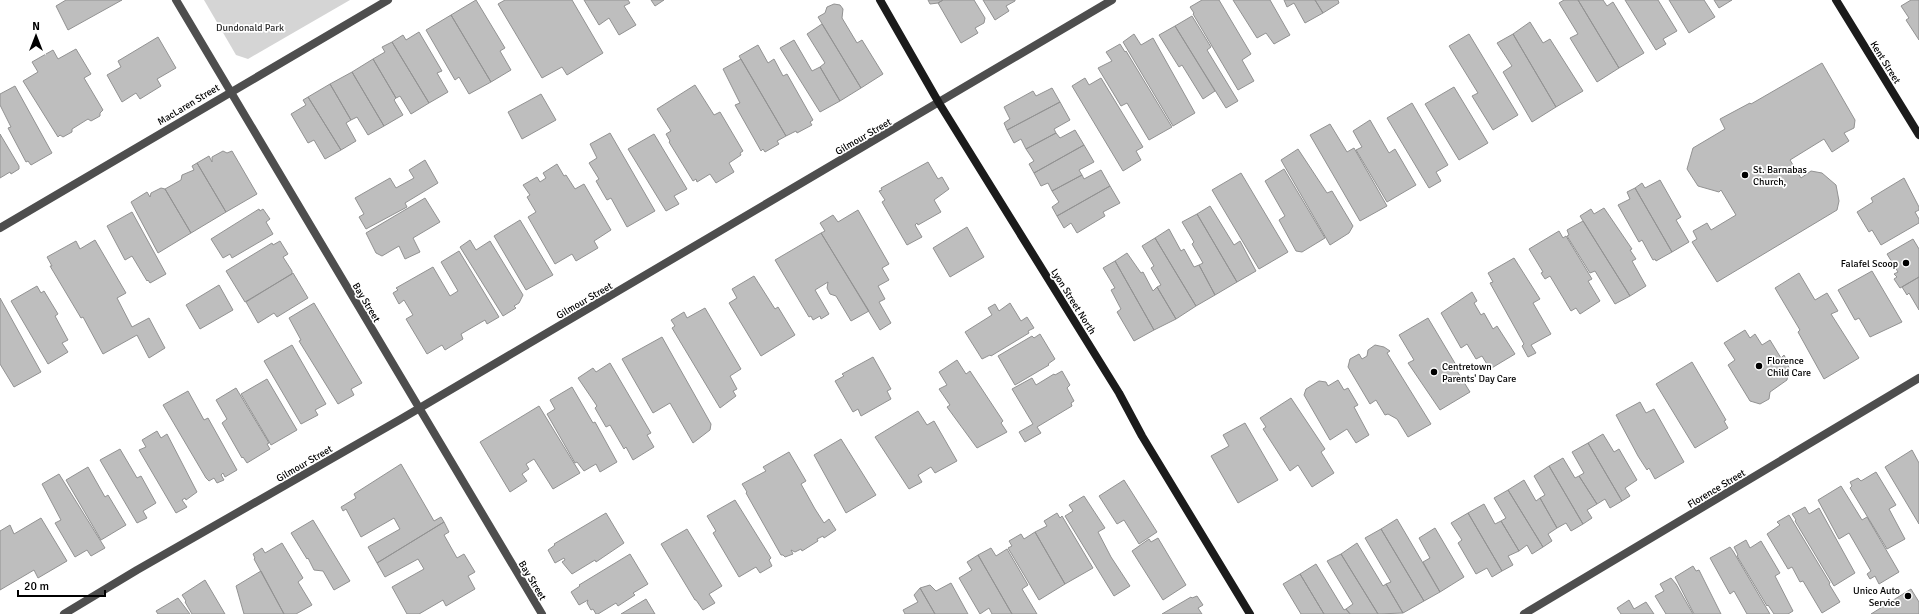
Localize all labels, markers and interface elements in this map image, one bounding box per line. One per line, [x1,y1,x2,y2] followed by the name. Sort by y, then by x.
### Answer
[16,16,56,56] north arrow
[32,20,40,33] text: N
[216,22,284,34] park label: Dundonald Park
[1867,39,1903,86] street label: Kent Street
[155,81,222,128] street label: MacLaren Street
[833,116,894,158] street label: Gilmour Street
[1753,164,1808,188] place label: St. Barnabas Church,
[1740,170,1750,180] marker: St. Barnabas Church,
[1841,258,1898,270] place label: Falafel Scoop
[1901,258,1911,268] marker: Falafel Scoop
[1048,266,1098,337] street label: Lyon Street North
[554,280,615,322] street label: Gilmour Street
[350,281,383,325] street label: Bay Street
[1767,355,1811,379] place label: Florence Child Care
[1442,361,1516,385] place label: Centretown Parents' Day Care
[1754,361,1764,371] marker: Florence Child Care
[1429,367,1439,377] marker: Centretown Parents' Day Care
[274,443,335,485] street label: Gilmour Street
[1686,467,1748,511] street label: Florence Street
[516,559,549,603] street label: Bay Street
[18,572,105,598] scale bar
[24,579,49,594] text: 20 m
[1853,585,1900,609] place label: Unico Auto Service
[1903,591,1913,601] marker: Unico Auto Service

